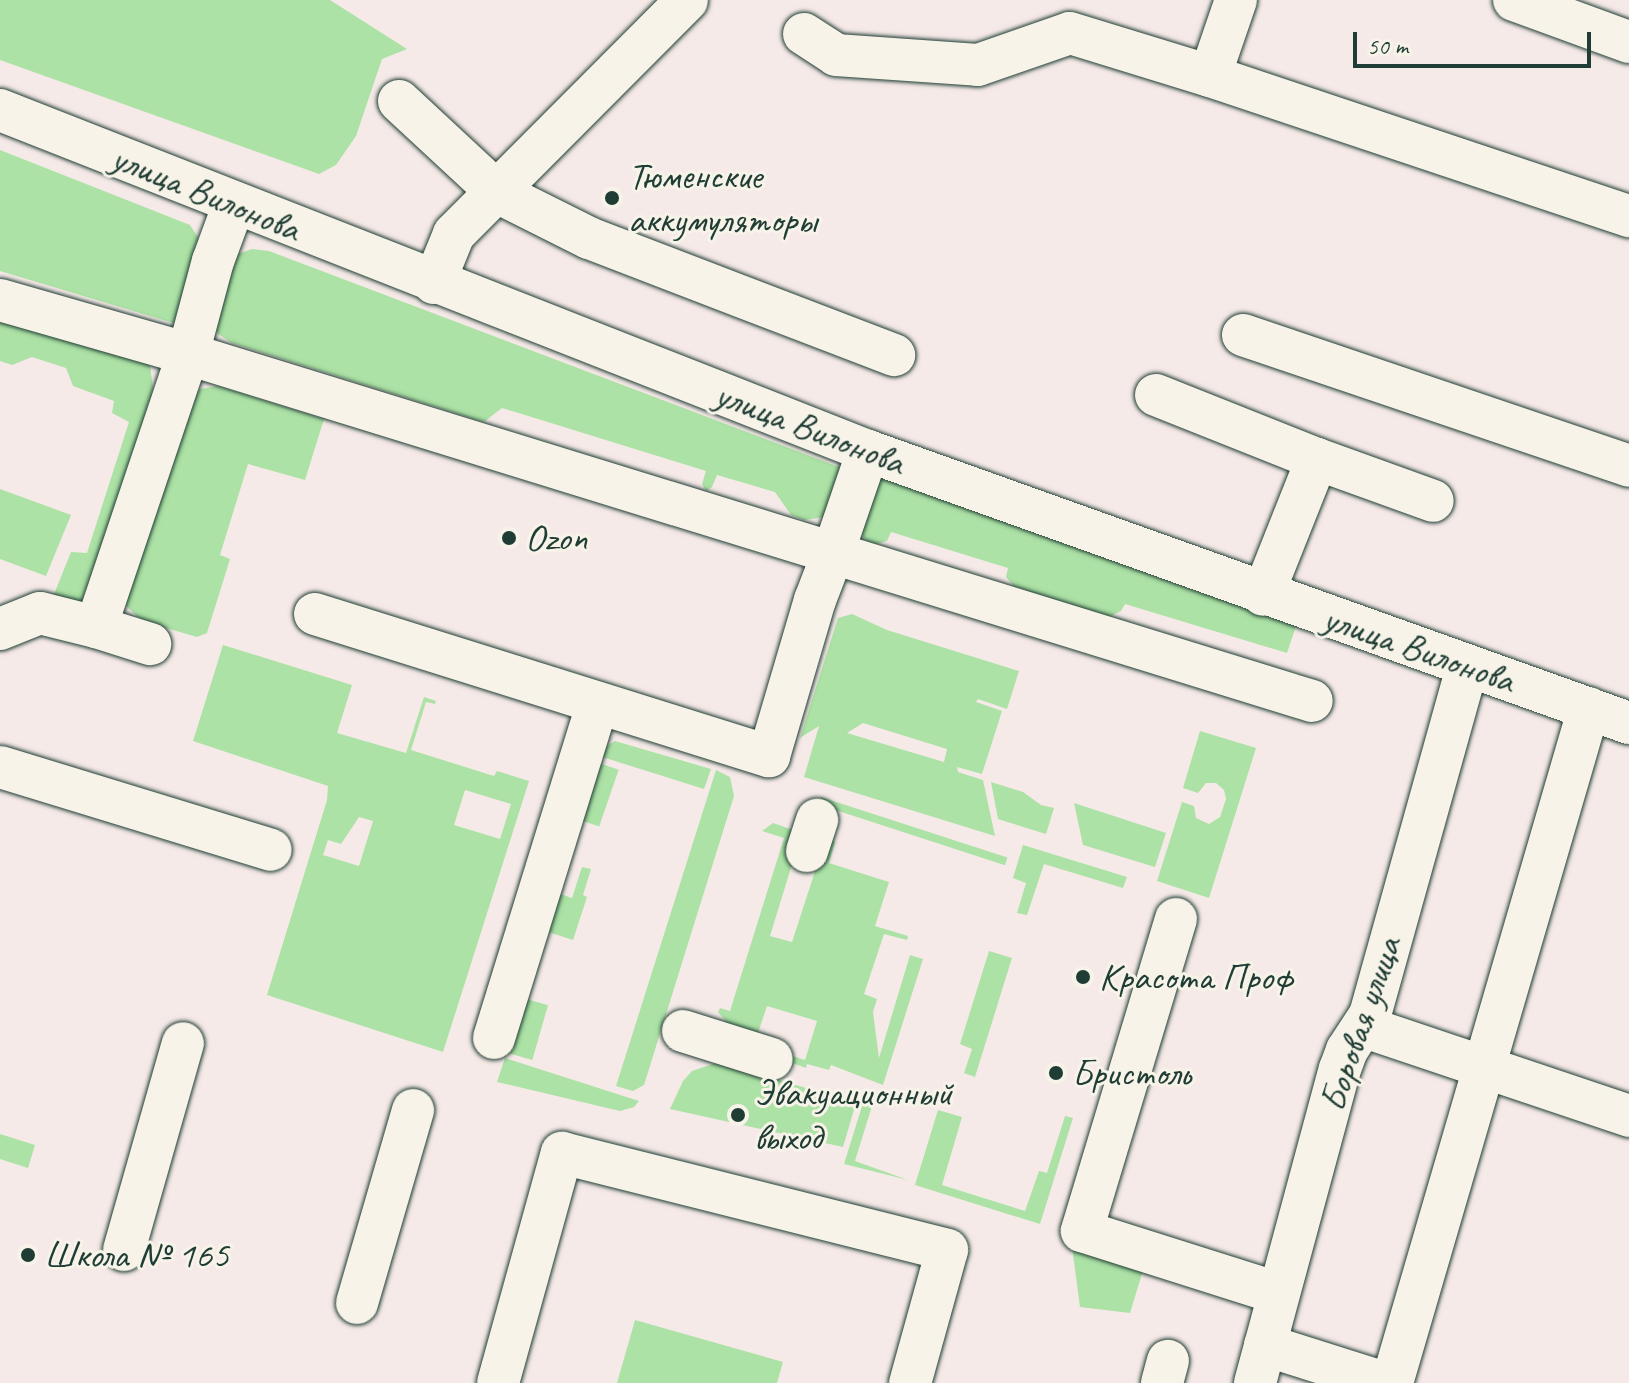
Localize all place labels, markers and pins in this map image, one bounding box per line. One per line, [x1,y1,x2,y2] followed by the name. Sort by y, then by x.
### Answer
[628,153,817,242] place label: Тюменские аккумуляторы
[603,189,621,207] marker: Тюменские аккумуляторы
[525,515,587,561] place label: Ozon
[500,529,518,547] marker: Ozon
[1099,954,1292,1000] place label: Красота Проф
[1074,968,1092,986] marker: Красота Проф
[1072,1050,1190,1096] place label: Бристоль
[1047,1064,1065,1082] marker: Бристоль
[754,1070,952,1160] place label: Эвакуационный выход
[729,1106,747,1124] marker: Эвакуационный выход
[44,1232,229,1278] place label: Школа № 165
[19,1246,37,1264] marker: Школа № 165

